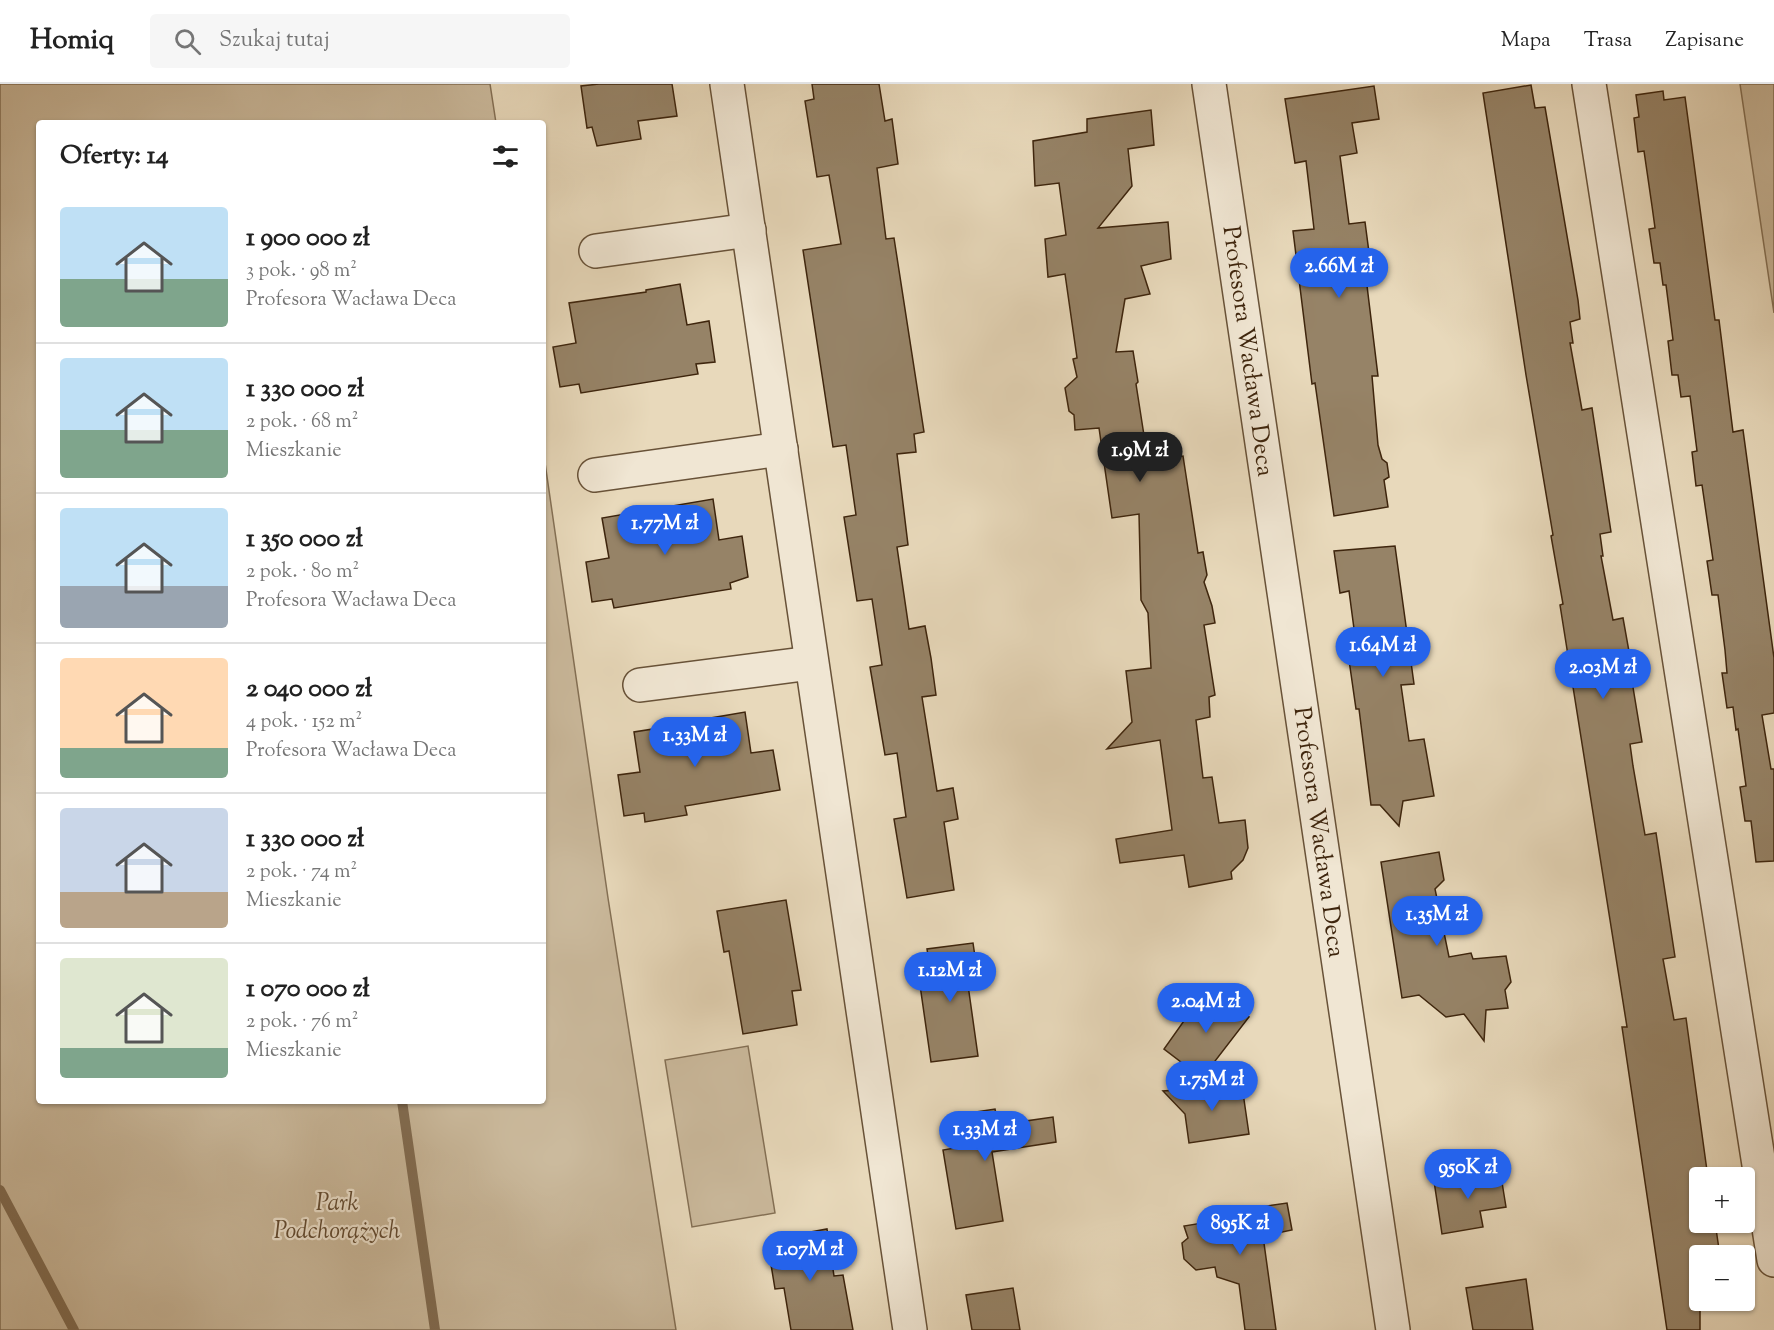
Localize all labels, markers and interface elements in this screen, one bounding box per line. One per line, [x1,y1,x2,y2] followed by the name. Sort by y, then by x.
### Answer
[150,14,570,68] search box
[30,21,114,61] text: Homiq
[171,25,204,58] icon: search
[219,25,330,57] text: Szukaj tutaj
[1501,26,1551,56] text: Mapa
[1584,26,1632,56] text: Trasa
[1665,26,1744,56] text: Zapisane
[60,138,169,175] text: Oferty: 14
[489,140,522,173] icon: filters
[246,220,370,257] text: 1 900 000 zł
[1213,224,1281,479] street label: Profesora Wacława Deca
[108,231,180,303] icon: home
[1277,248,1401,299] pin: 2.66M zł
[1304,253,1374,282] text: 2.66M zł
[246,257,357,286] text: 3 pok. · 98 m²
[246,286,456,315] text: Profesora Wacława Deca
[246,371,364,408] text: 1 330 000 zł
[108,382,180,454] icon: home
[246,408,359,437] text: 2 pok. · 68 m²
[1085,432,1195,483] pin: 1.9M zł
[246,437,342,466] text: Mieszkanie
[1112,437,1168,466] text: 1.9M zł
[603,505,727,556] pin: 1.77M zł
[631,510,699,539] text: 1.77M zł
[246,521,363,558] text: 1 350 000 zł
[108,532,180,604] icon: home
[246,558,359,587] text: 2 pok. · 80 m²
[246,587,456,616] text: Profesora Wacława Deca
[1321,627,1445,678] pin: 1.64M zł
[1350,632,1416,661] text: 1.64M zł
[1541,649,1665,700] pin: 2.03M zł
[1569,654,1637,683] text: 2.03M zł
[246,671,372,708] text: 2 040 000 zł
[108,682,180,754] icon: home
[1284,705,1352,960] street label: Profesora Wacława Deca
[246,708,362,737] text: 4 pok. · 152 m²
[633,717,757,768] pin: 1.33M zł
[663,722,727,751] text: 1.33M zł
[246,737,456,766] text: Profesora Wacława Deca
[246,821,364,858] text: 1 330 000 zł
[108,832,180,904] icon: home
[246,858,357,887] text: 2 pok. · 74 m²
[246,887,342,916] text: Mieszkanie
[1375,896,1499,947] pin: 1.35M zł
[1406,901,1468,930] text: 1.35M zł
[888,952,1012,1003] pin: 1.12M zł
[918,957,982,986] text: 1.12M zł
[246,971,370,1008] text: 1 070 000 zł
[108,982,180,1054] icon: home
[1144,983,1268,1034] pin: 2.04M zł
[1171,988,1241,1017] text: 2.04M zł
[246,1008,359,1037] text: 2 pok. · 76 m²
[246,1037,342,1066] text: Mieszkanie
[1150,1061,1274,1112] pin: 1.75M zł
[1180,1066,1244,1095] text: 1.75M zł
[923,1111,1047,1162] pin: 1.33M zł
[953,1116,1017,1145] text: 1.33M zł
[1413,1149,1523,1200] pin: 950K zł
[1438,1154,1498,1183] text: 950K zł
[1689,1167,1755,1311] map controls
[1689,1167,1755,1233] button: +
[274,1187,401,1249] park label: Park Podchorążych
[1185,1205,1295,1256] pin: 895K zł
[1211,1210,1269,1239] text: 895K zł
[748,1231,872,1282] pin: 1.07M zł
[776,1236,844,1265] text: 1.07M zł
[1689,1245,1755,1311] button: −

